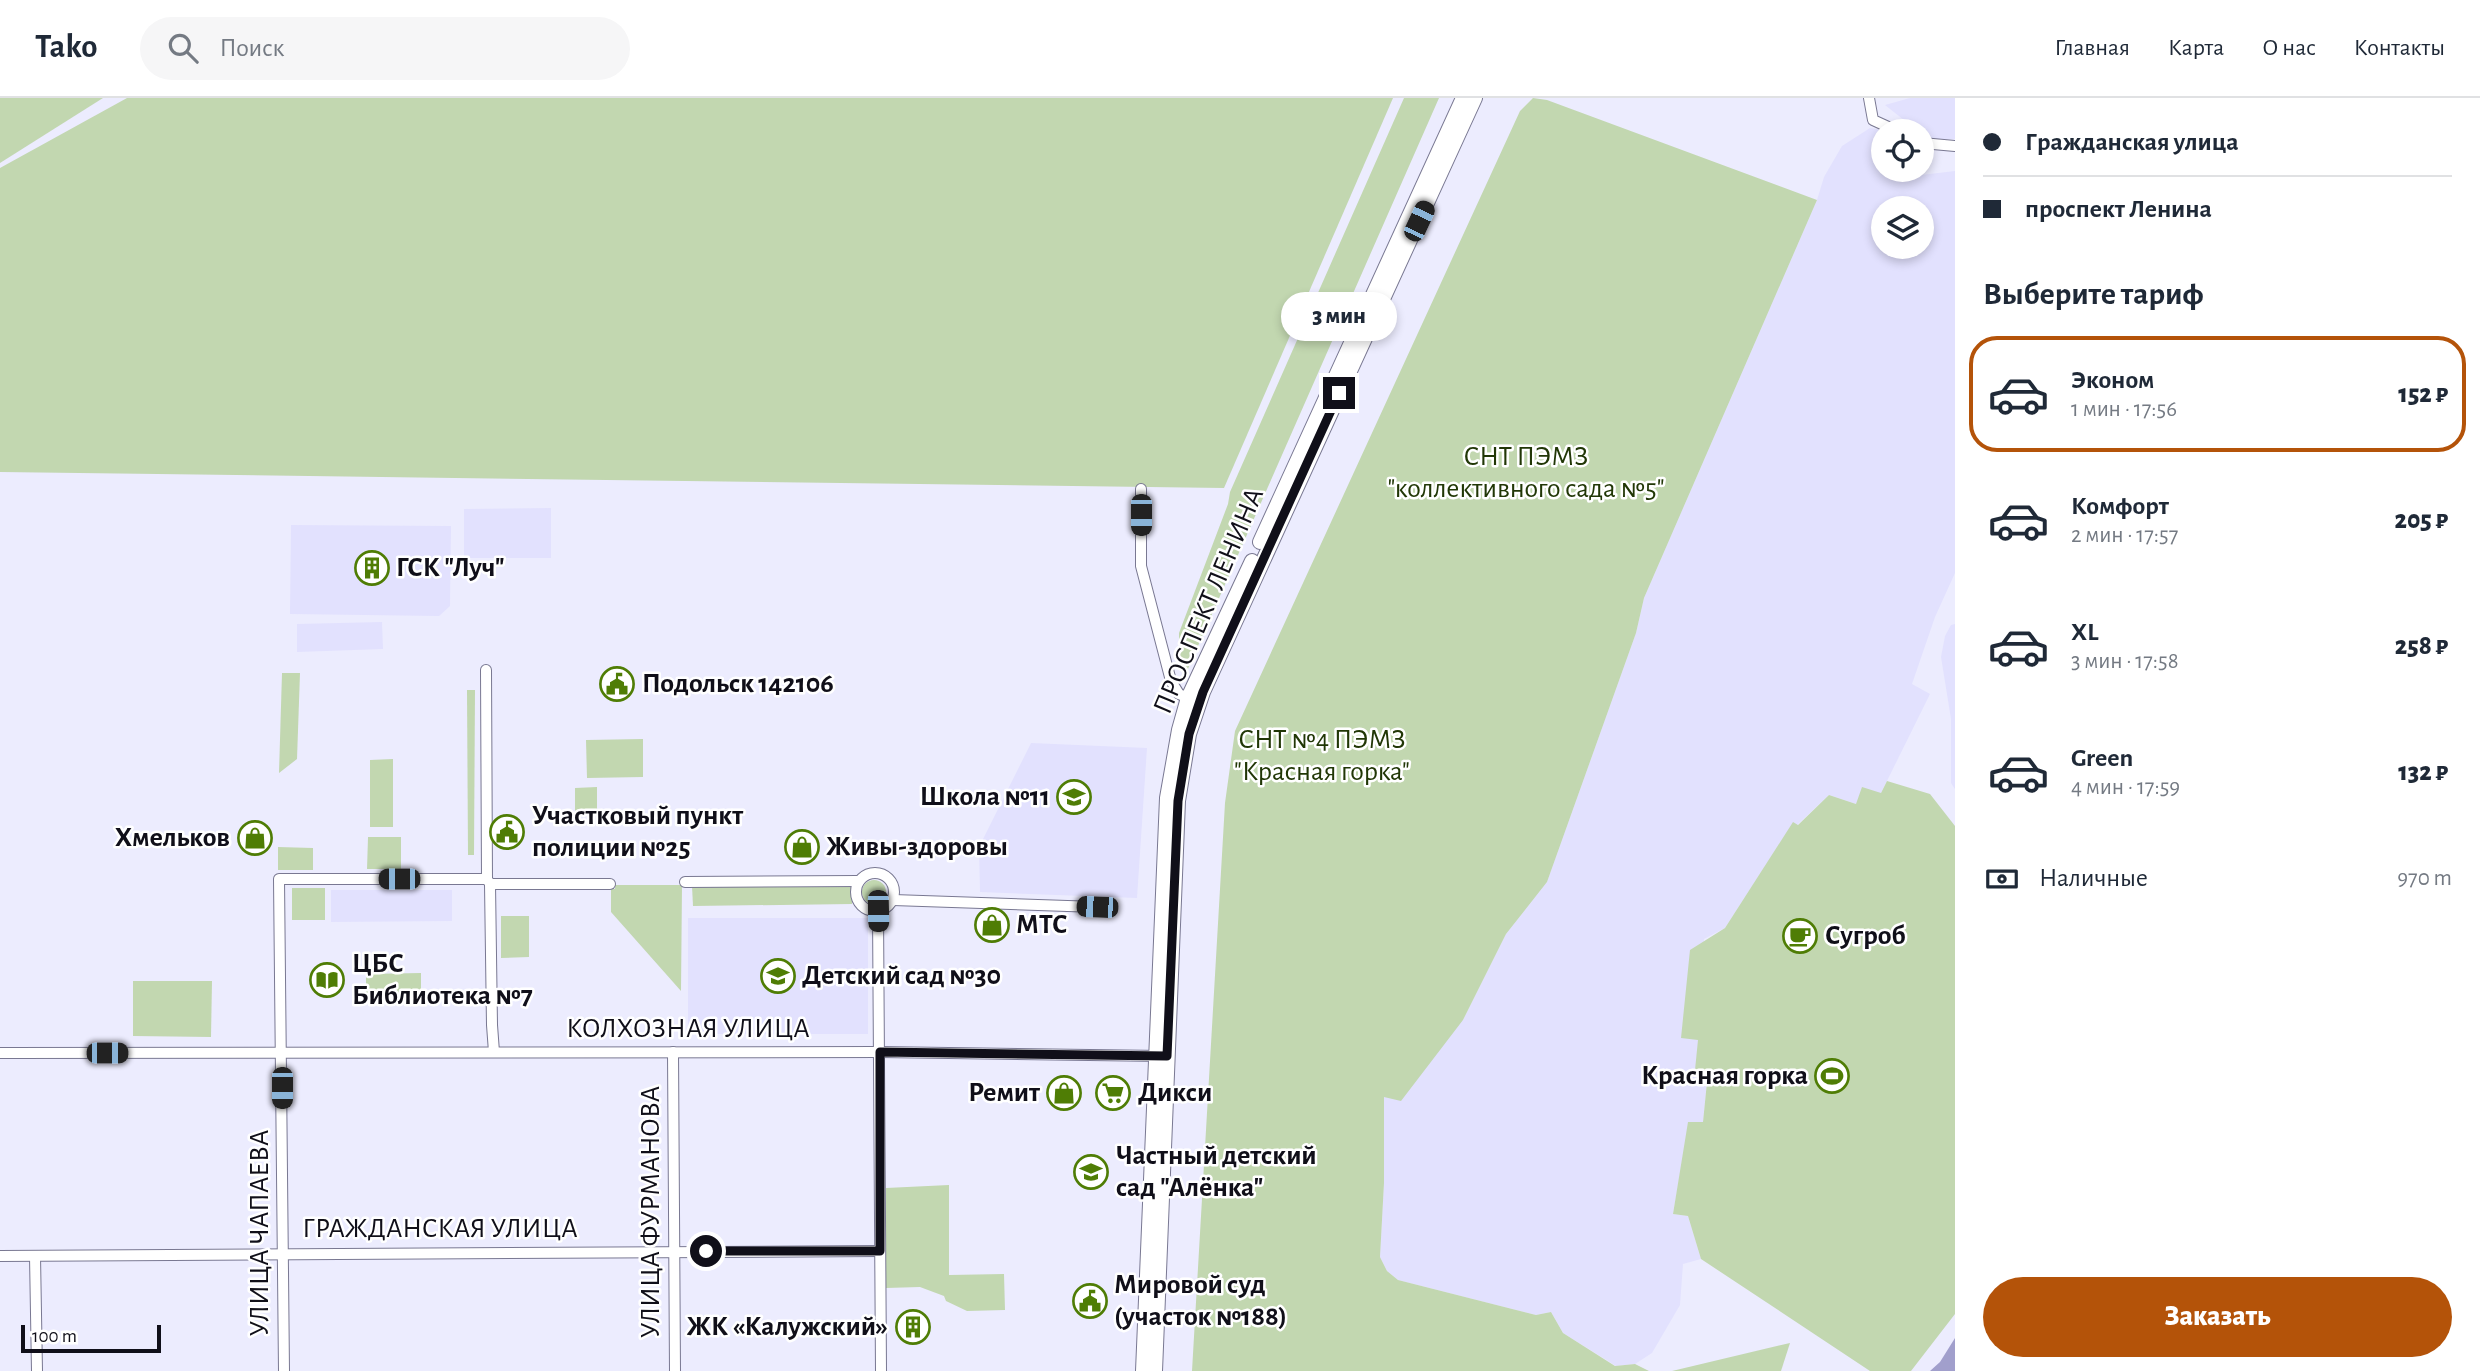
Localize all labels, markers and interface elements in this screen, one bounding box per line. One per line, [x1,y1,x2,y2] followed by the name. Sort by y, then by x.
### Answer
[140,17,630,80] search box
[164,29,202,67] icon: search
[35,31,98,64] text: Tako
[220,35,285,61] text: Поиск
[2055,36,2130,60] text: Главная
[2168,36,2224,60] text: Карта
[2262,36,2316,60] text: О нас
[2354,36,2445,60] text: Контакты
[1871,119,1934,259] map controls
[1871,119,1934,182] button: locate
[2025,129,2239,155] text: Гражданская улица
[1871,196,1934,259] button: layers
[2025,196,2212,222] text: проспект Ленина
[1401,198,1438,244] car
[1983,278,2204,310] text: Выберите тариф
[1281,292,1397,341] callout: 3 мин
[1312,305,1366,328] text: 3 мин
[1987,363,2050,426] icon: car
[2071,367,2154,393] text: Эконом
[1323,377,1355,409] route end
[2398,381,2448,407] text: 152 ₽
[2071,398,2177,421] text: 1 мин · 17:56
[1387,443,1665,503] park label: СНТ ПЭМЗ "коллективного сада №5"
[1149,484,1269,718] street label: ПРОСПЕКТ ЛЕНИНА
[1987,489,2050,552] icon: car
[2071,493,2169,519] text: Комфорт
[1131,494,1152,536] car
[2394,507,2448,533] text: 205 ₽
[2071,524,2178,547] text: 2 мин · 17:57
[353,549,391,587] building icon: ГСК "Луч"
[396,554,505,582] place label: ГСК "Луч"
[1987,615,2050,678] icon: car
[2071,619,2098,645] text: XL
[2395,633,2448,659] text: 258 ₽
[2071,650,2179,673] text: 3 мин · 17:58
[598,665,636,703] public building icon: Подольск 142106
[642,670,834,698] place label: Подольск 142106
[1234,726,1410,786] park label: СНТ №4 ПЭМЗ "Красная горка"
[1987,741,2050,804] icon: car
[2071,745,2133,771] text: Green
[2398,759,2448,785] text: 132 ₽
[2071,776,2180,799] text: 4 мин · 17:59
[1055,778,1093,816] school or university icon: Школа №11
[920,783,1050,811] place label: Школа №11
[532,802,744,862] place label: Участковый пункт полиции №25
[488,813,526,851] public building icon: Участковый пункт полиции №25
[236,819,274,857] shop icon: Хмельков
[115,824,230,852] place label: Хмельков
[783,828,821,866] shop icon: Живы-здоровы
[826,833,1008,861] place label: Живы-здоровы
[1983,860,2021,898] icon: cash
[2039,865,2148,891] text: Наличные
[2397,867,2452,890] text: 970 m
[379,869,421,890] car
[868,890,889,932] car
[1076,896,1119,918] car
[973,906,1011,944] shop icon: МТС
[1016,911,1067,939] place label: МТС
[1781,917,1819,955] cafe icon: Сугроб
[1825,922,1906,950] place label: Сугроб
[352,950,533,1010] place label: ЦБС Библиотека №7
[759,957,797,995] school or university icon: Детский сад №30
[308,961,346,999] library icon: ЦБС Библиотека №7
[802,962,1001,990] place label: Детский сад №30
[566,1015,810,1043] street label: КОЛХОЗНАЯ УЛИЦА
[87,1043,129,1064] car
[1813,1057,1851,1095] sports icon: Красная горка
[1641,1062,1808,1090] place label: Красная горка
[272,1067,293,1109] car
[1045,1074,1083,1112] shop icon: Ремит
[1094,1074,1132,1112] supermarket icon: Дикси
[968,1079,1041,1107] place label: Ремит
[1138,1079,1212,1107] place label: Дикси
[637,1086,665,1338] street label: УЛИЦА ФУРМАНОВА
[246,1130,274,1336] street label: УЛИЦА ЧАПАЕВА
[1116,1142,1317,1202] place label: Частный детский сад "Алёнка"
[1072,1153,1110,1191] school or university icon: Частный детский сад "Алёнка"
[302,1215,578,1243] street label: ГРАЖДАНСКАЯ УЛИЦА
[690,1235,722,1267] route start
[1114,1271,1287,1331] place label: Мировой суд (участок №188)
[1983,1277,2452,1357] button: Заказать
[1071,1282,1109,1320] public building icon: Мировой суд (участок №188)
[894,1308,932,1346] building icon: ЖК «Калужский»
[686,1313,888,1341] place label: ЖК «Калужский»
[21,1322,161,1354] scale bar
[32,1327,77,1346] text: 100 m

